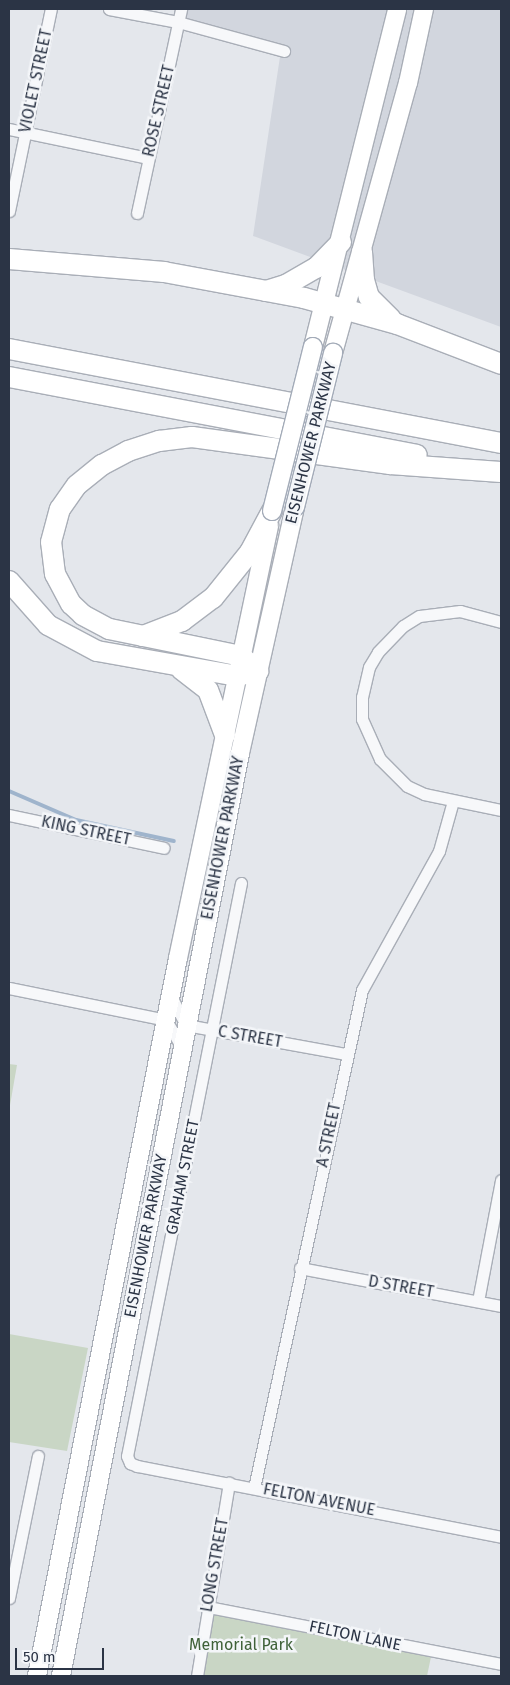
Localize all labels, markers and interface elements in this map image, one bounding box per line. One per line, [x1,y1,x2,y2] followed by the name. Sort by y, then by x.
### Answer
[16,27,56,135] street label: VIOLET STREET
[139,63,179,159] street label: ROSE STREET
[282,360,340,526] street label: EISENHOWER PARKWAY
[198,755,248,921] street label: EISENHOWER PARKWAY
[39,812,133,850] street label: KING STREET
[216,1022,284,1052] street label: C STREET
[313,1101,345,1169] street label: A STREET
[162,1118,204,1236] street label: GRAHAM STREET
[121,1153,171,1319] street label: EISENHOWER PARKWAY
[367,1272,435,1302] street label: D STREET
[261,1480,377,1520] street label: FELTON AVENUE
[197,1516,233,1614] street label: LONG STREET
[307,1617,403,1655] street label: FELTON LANE
[189,1635,293,1655] park label: Memorial Park
[18,1638,106,1670] scale bar
[23,1648,56,1666] text: 50 m

